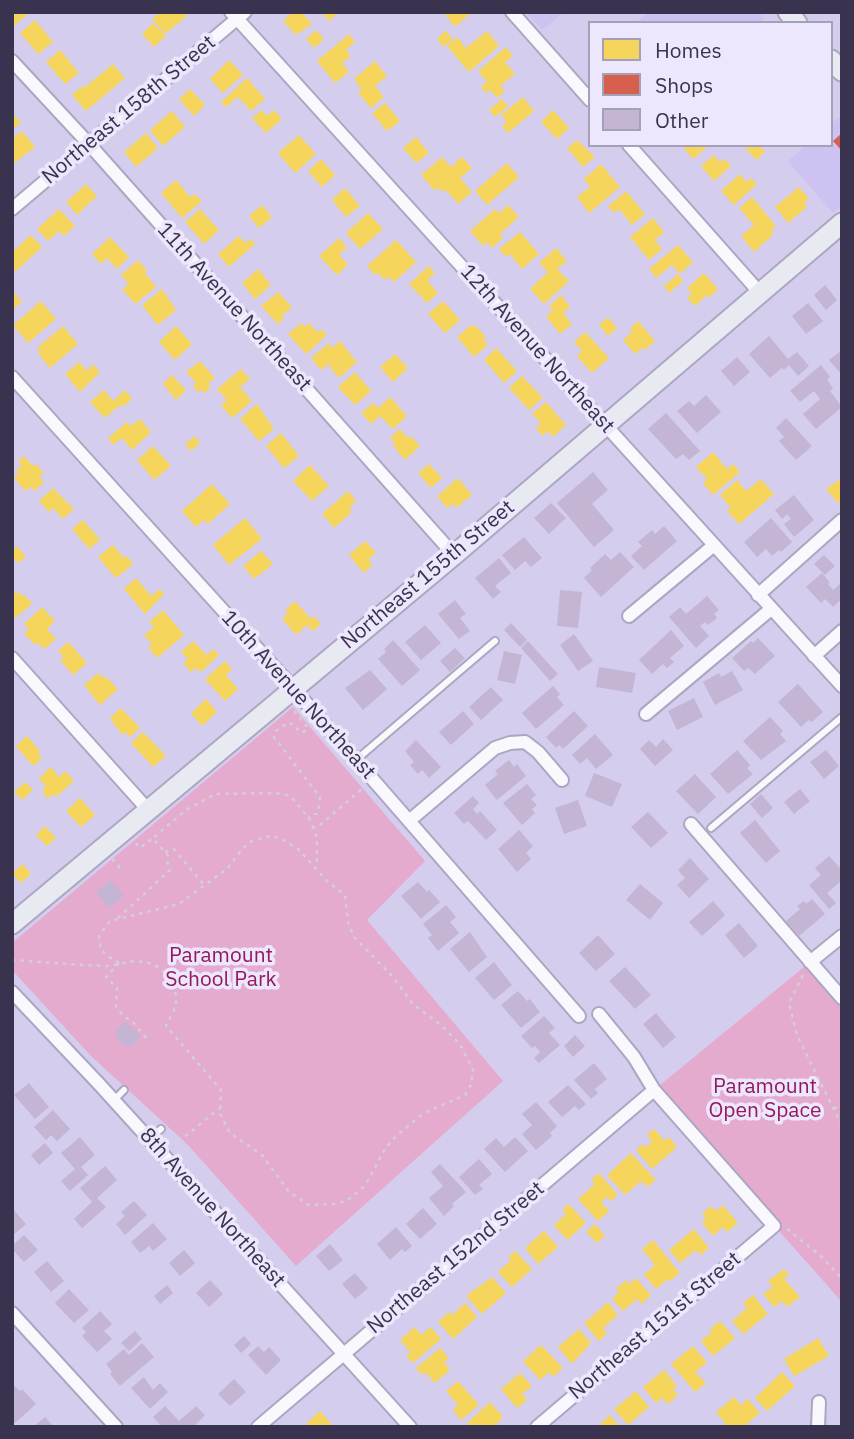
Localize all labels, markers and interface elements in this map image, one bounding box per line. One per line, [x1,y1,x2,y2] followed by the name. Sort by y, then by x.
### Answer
[588,21,833,147] legend
[37,30,221,190] street label: Northeast 158th Street
[655,36,722,64] text: Homes
[655,71,713,99] text: Shops
[655,106,708,134] text: Other
[152,217,316,397] street label: 11th Avenue Northeast
[455,259,619,439] street label: 12th Avenue Northeast
[336,495,520,655] street label: Northeast 155th Street
[216,605,380,785] street label: 10th Avenue Northeast
[165,943,277,993] park label: Paramount School Park
[708,1074,822,1124] park label: Paramount Open Space
[134,1123,290,1293] street label: 8th Avenue Northeast
[362,1177,550,1339] street label: Northeast 152nd Street
[564,1247,746,1405] street label: Northeast 151st Street

